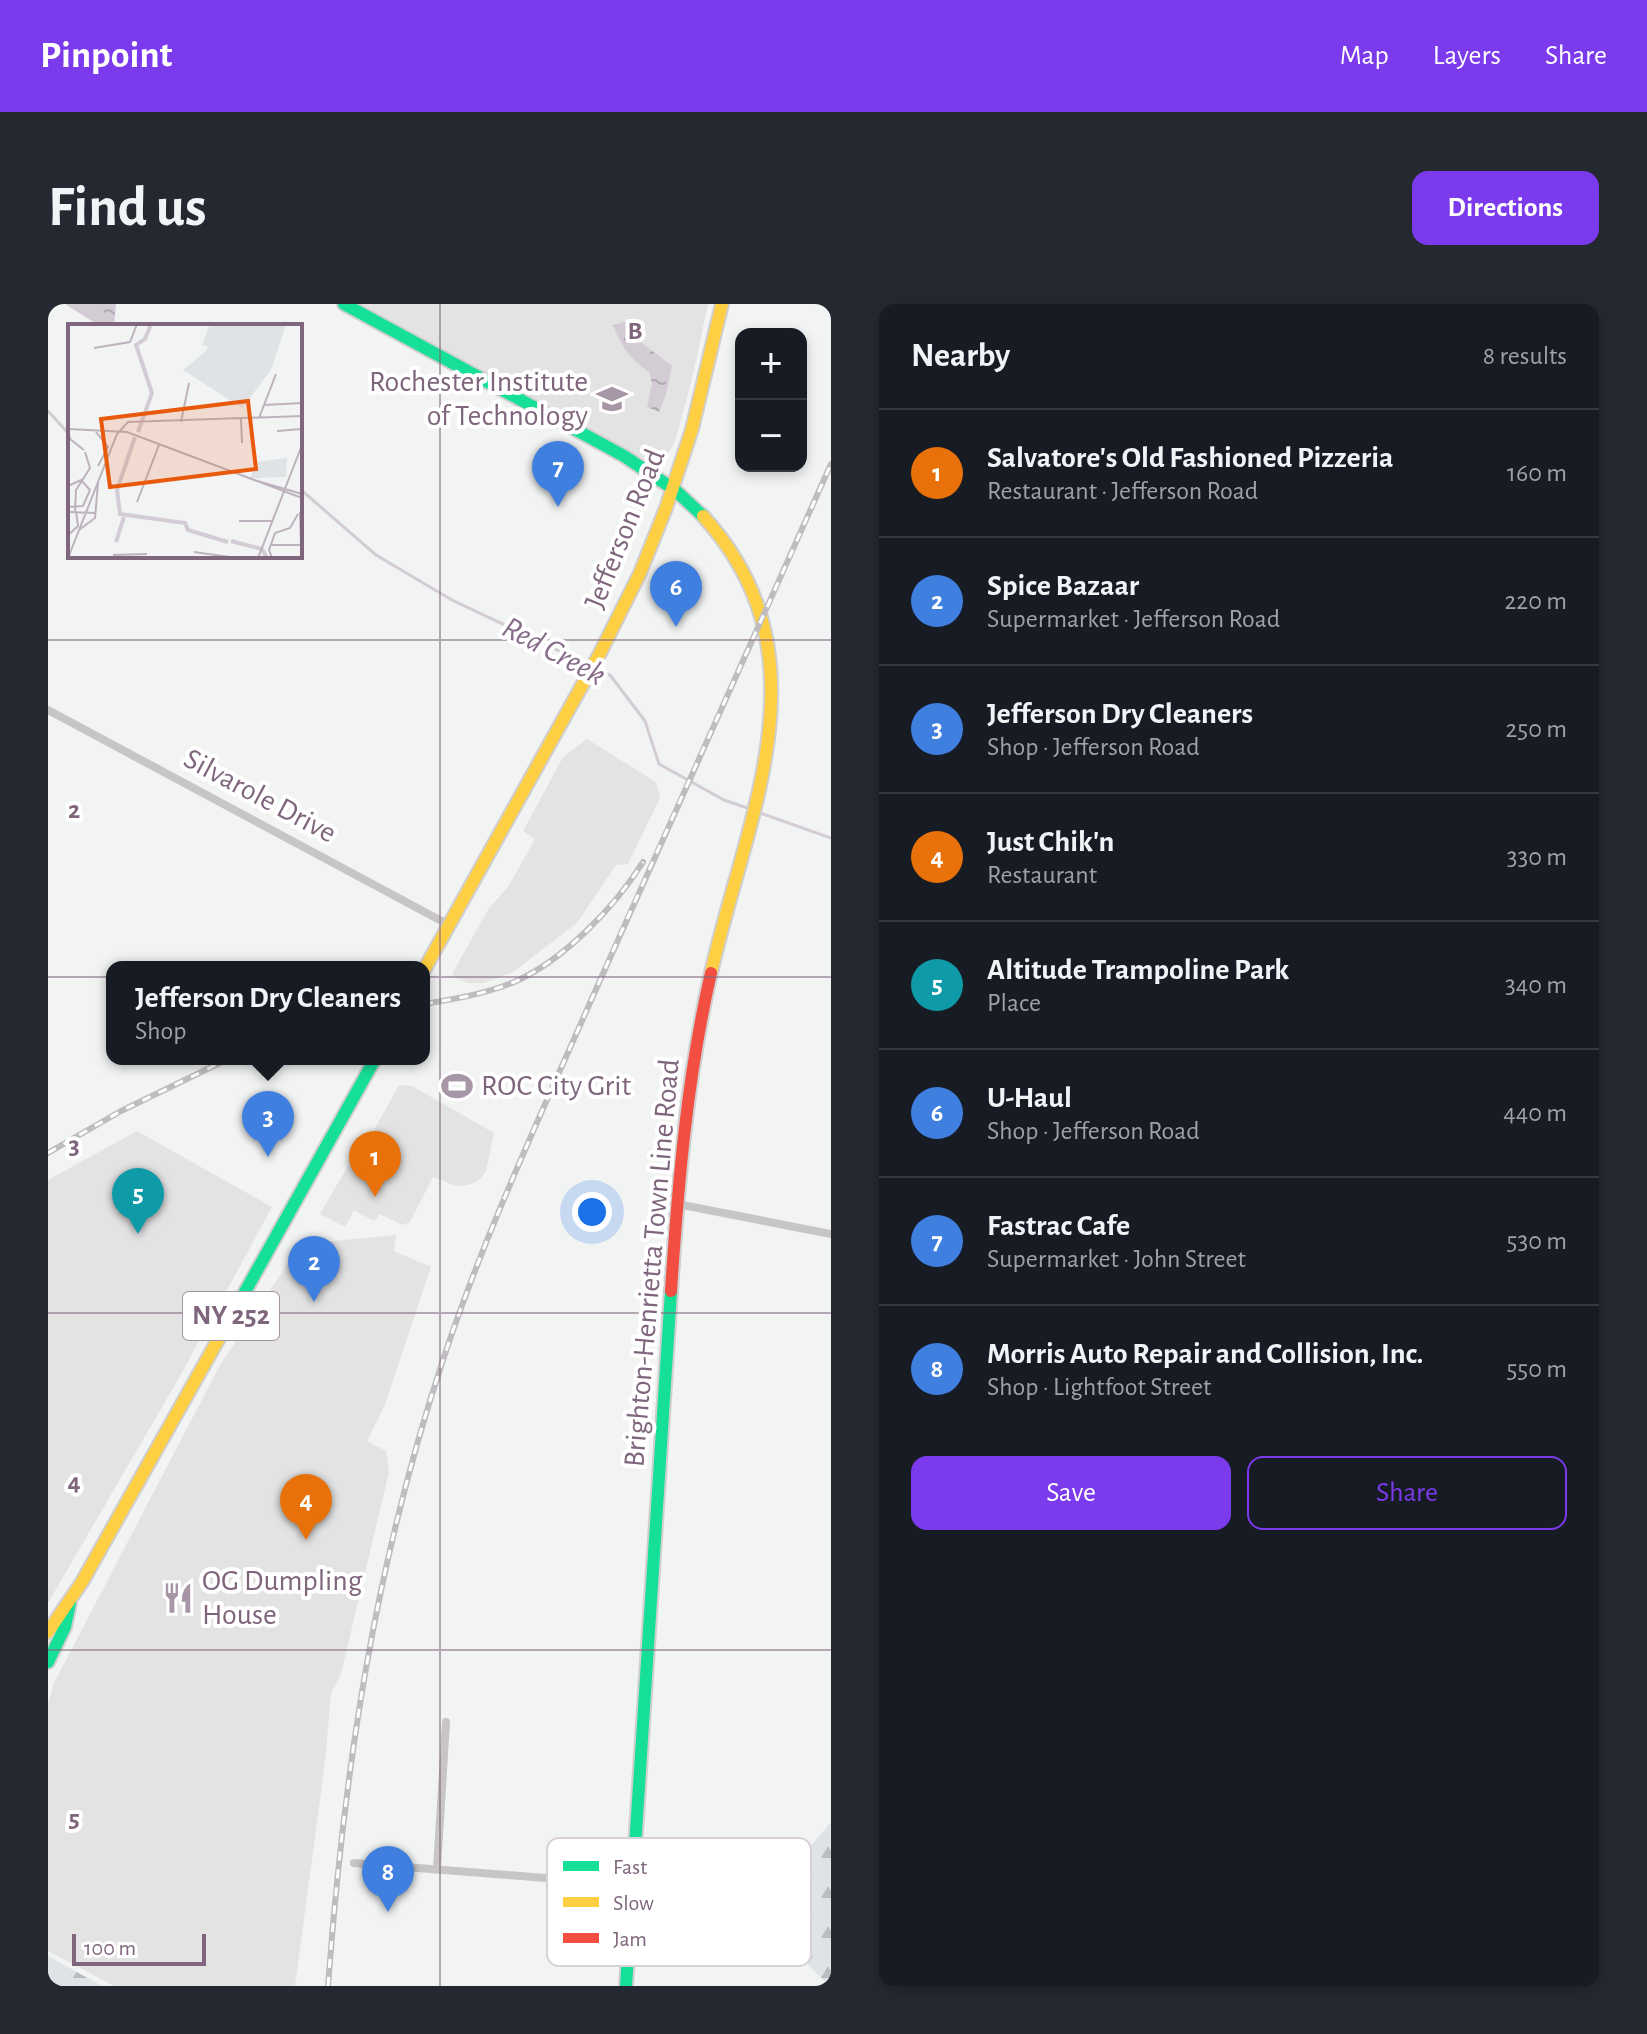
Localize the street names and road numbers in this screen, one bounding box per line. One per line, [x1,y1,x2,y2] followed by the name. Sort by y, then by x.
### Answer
[579,445,671,613] street label: Jefferson Road
[179,743,341,849] street label: Silvarole Drive
[619,1058,685,1468] street label: Brighton-Henrietta Town Line Road
[183,1292,279,1340] road number: NY 252

